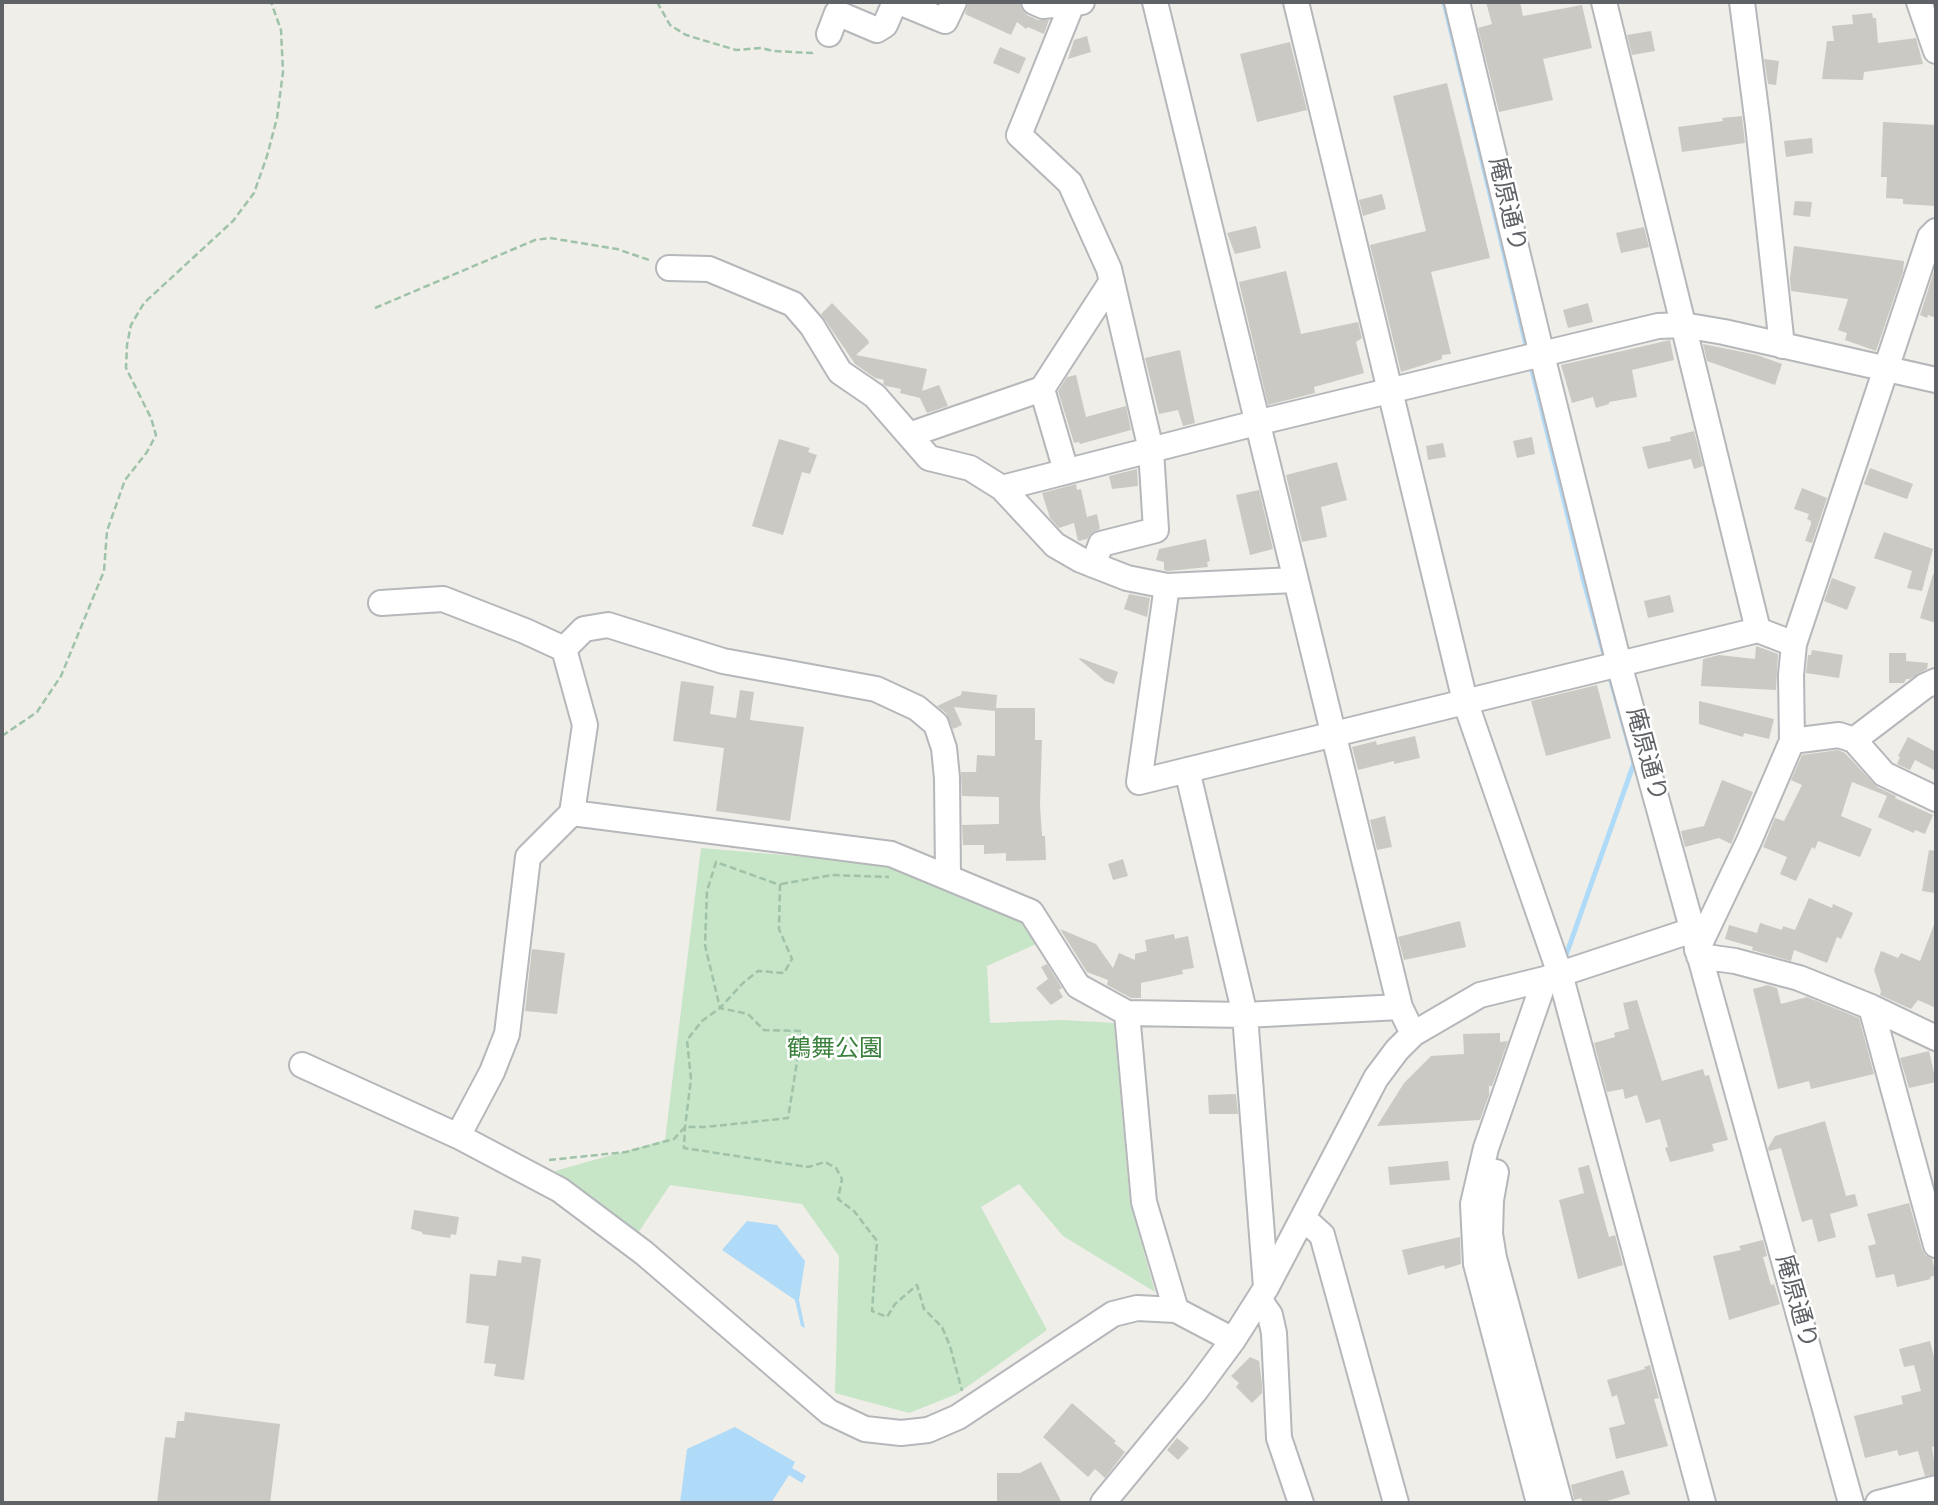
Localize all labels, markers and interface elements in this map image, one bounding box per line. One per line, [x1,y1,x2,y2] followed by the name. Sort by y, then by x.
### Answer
[1481,155,1531,255] street label: 庵原通り
[1619,705,1671,805] street label: 庵原通り
[787,1036,883,1064] park label: 鶴舞公園
[1768,1252,1822,1352] street label: 庵原通り

